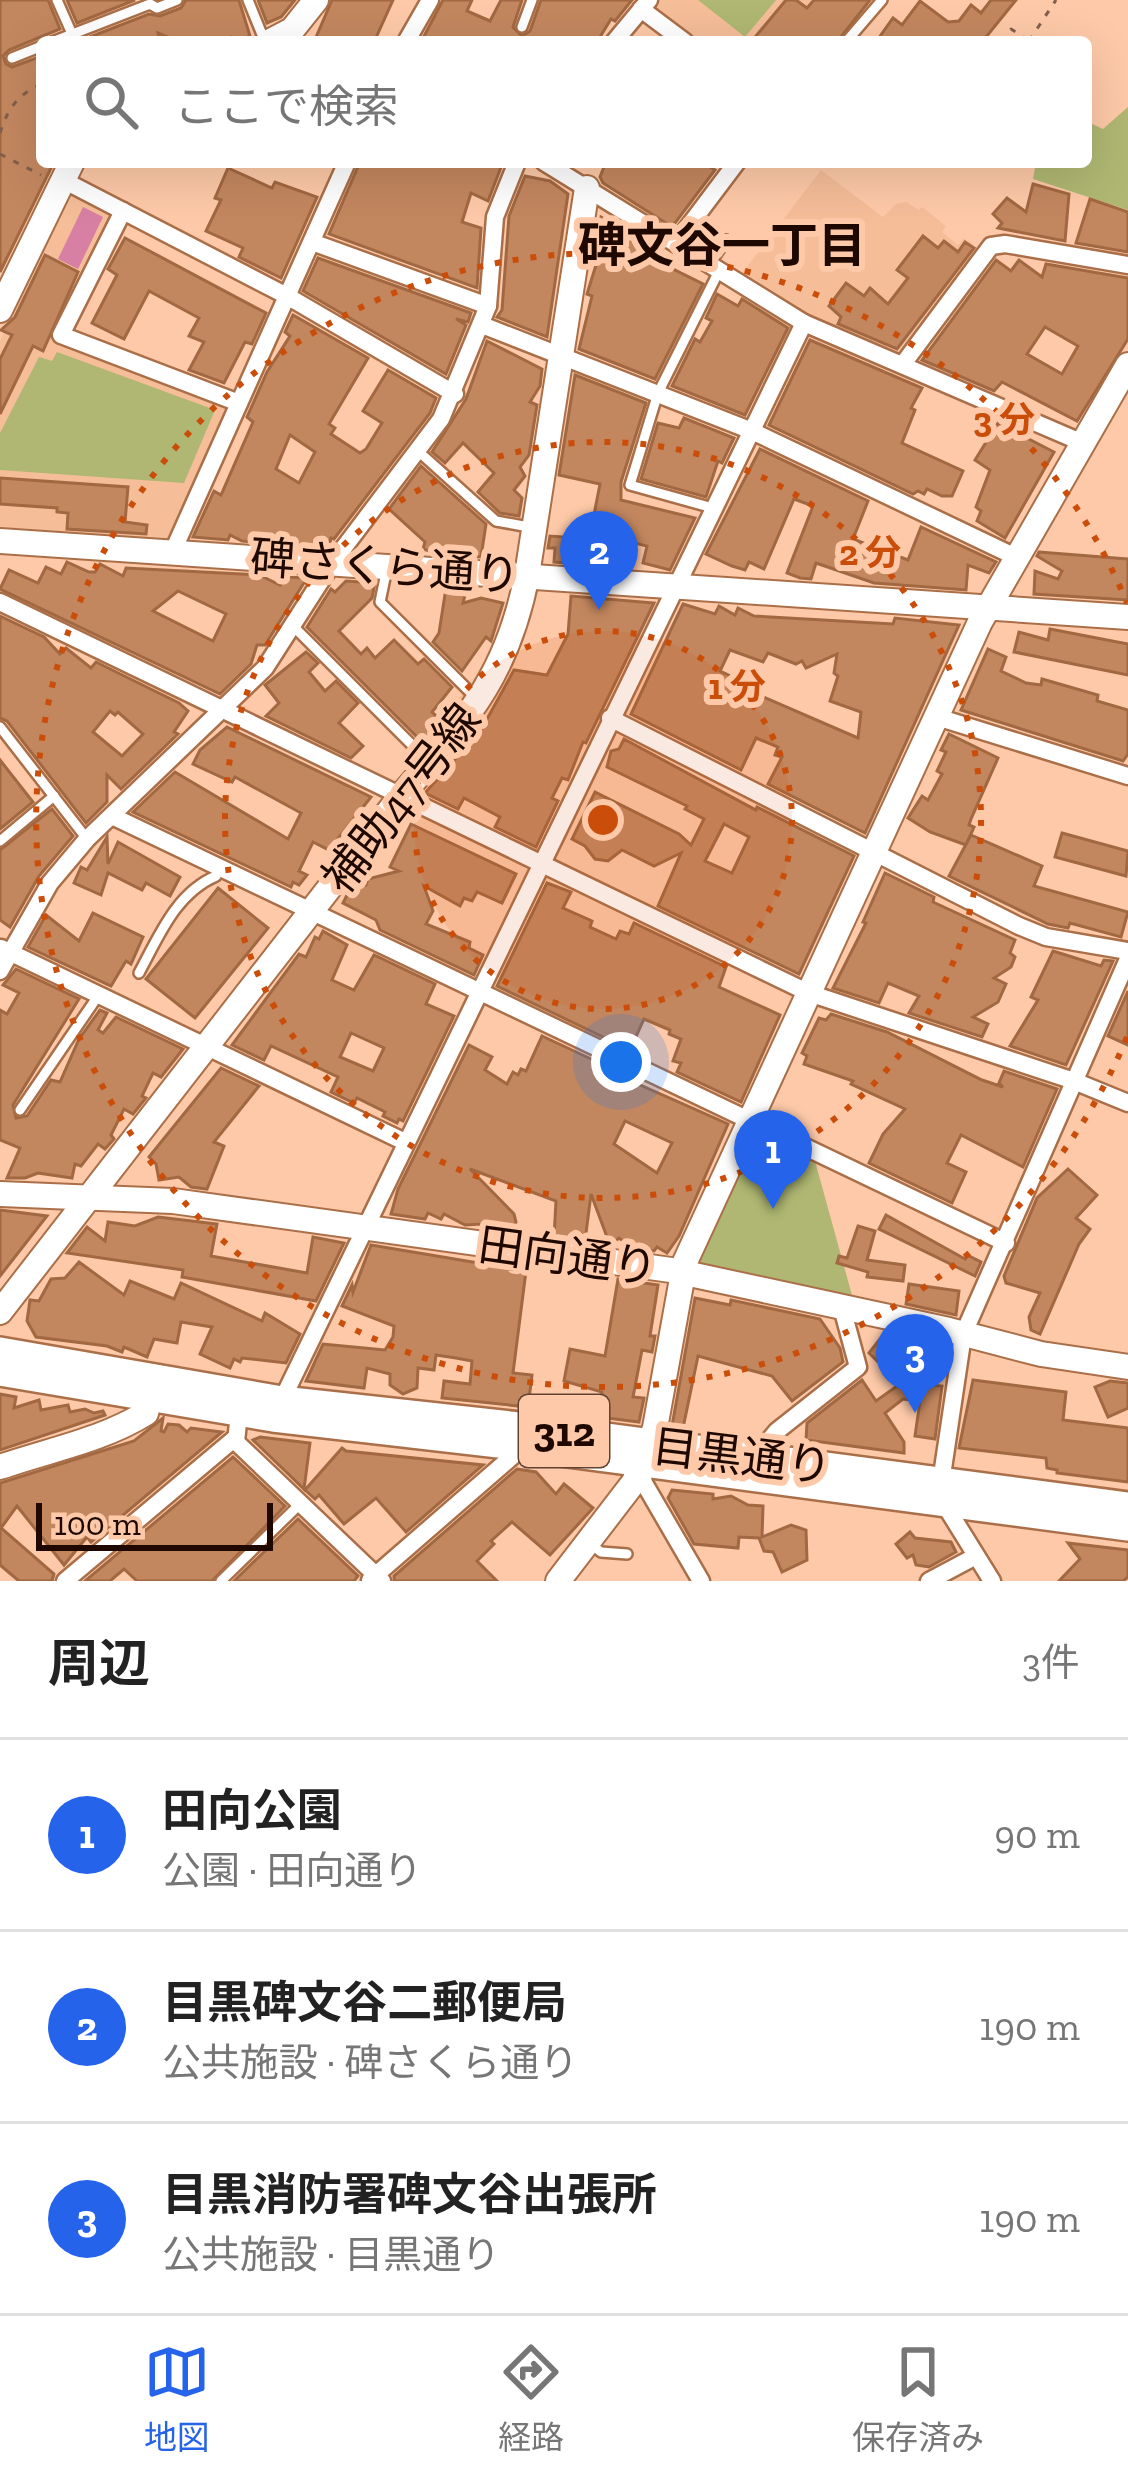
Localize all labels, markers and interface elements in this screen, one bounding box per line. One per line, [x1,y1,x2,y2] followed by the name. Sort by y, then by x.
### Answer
[36,36,1092,168] search box
[78,69,144,135] icon: search
[174,80,399,134] text: ここで検索
[578,217,866,274] district label: 碑文谷一丁目
[973,398,1035,441] text: 3 分
[560,511,638,610] pin: 2
[248,531,521,603] street label: 碑さくら通り
[839,531,901,574] text: 2 分
[708,665,766,708] text: 1 分
[311,693,492,904] street label: 補助47号線
[582,799,624,841] centre of rings
[591,1032,651,1092] your location
[734,1110,812,1209] pin: 1
[475,1218,661,1296] street label: 田向通り
[876,1314,954,1413] pin: 3
[519,1395,609,1467] road number: 312
[649,1419,835,1495] street label: 目黒通り
[36,1497,273,1550] scale bar
[54,1504,141,1543] text: 100 m
[48,1633,150,1694] text: 周辺
[1022,1639,1080,1686] text: 3件
[162,1784,342,1838] text: 田向公園
[79,1811,95,1858] text: 1
[994,1811,1080,1858] text: 90 m
[162,1847,422,1894] text: 公園 · 田向通り
[162,1976,567,2030] text: 目黒碑文谷二郵便局
[77,2003,97,2050] text: 2
[979,2003,1080,2050] text: 190 m
[162,2039,578,2086] text: 公共施設 · 碑さくら通り
[162,2168,657,2222] text: 目黒消防署碑文谷出張所
[77,2195,97,2242] text: 3
[979,2195,1080,2242] text: 190 m
[162,2231,500,2278] text: 公共施設 · 目黒通り
[144,2339,210,2459] tab: 地図
[498,2339,564,2459] tab: 経路
[852,2339,984,2459] tab: 保存済み

